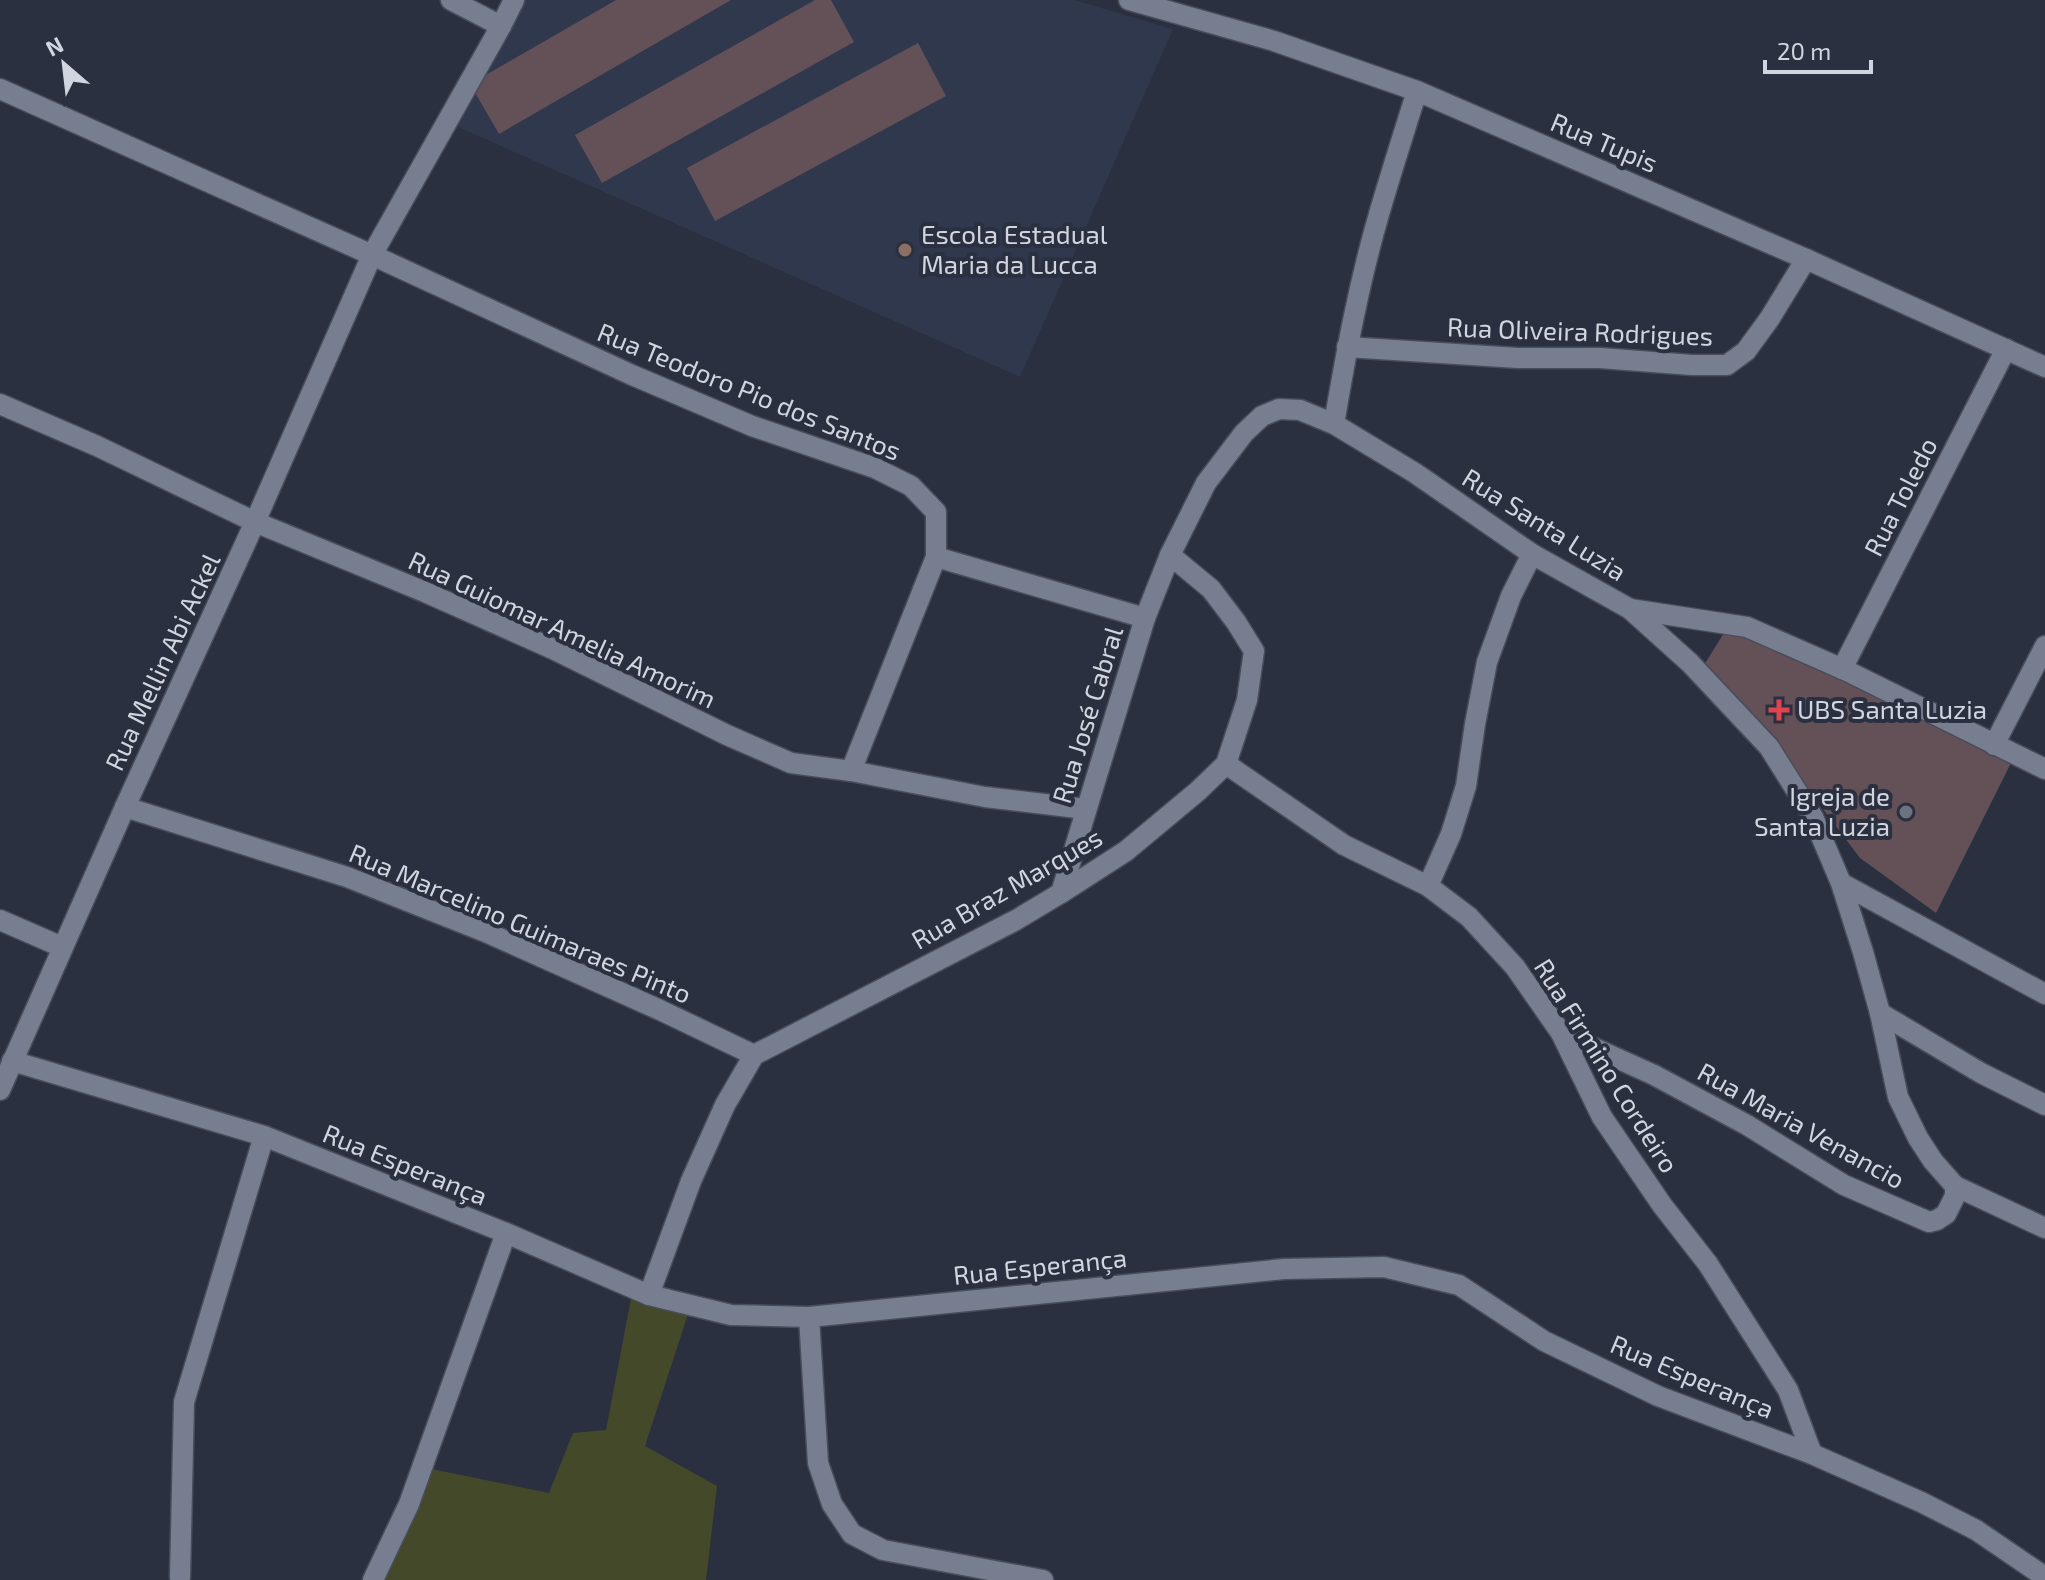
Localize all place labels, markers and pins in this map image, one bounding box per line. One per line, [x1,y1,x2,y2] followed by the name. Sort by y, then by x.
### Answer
[921,218,1108,279] place label: Escola Estadual Maria da Lucca
[896,241,914,259] marker: Escola Estadual Maria da Lucca
[1797,693,1987,724] place label: UBS Santa Luzia
[1768,699,1790,721] marker: UBS Santa Luzia
[1754,780,1890,841] place label: Igreja de Santa Luzia
[1897,803,1915,821] marker: Igreja de Santa Luzia

